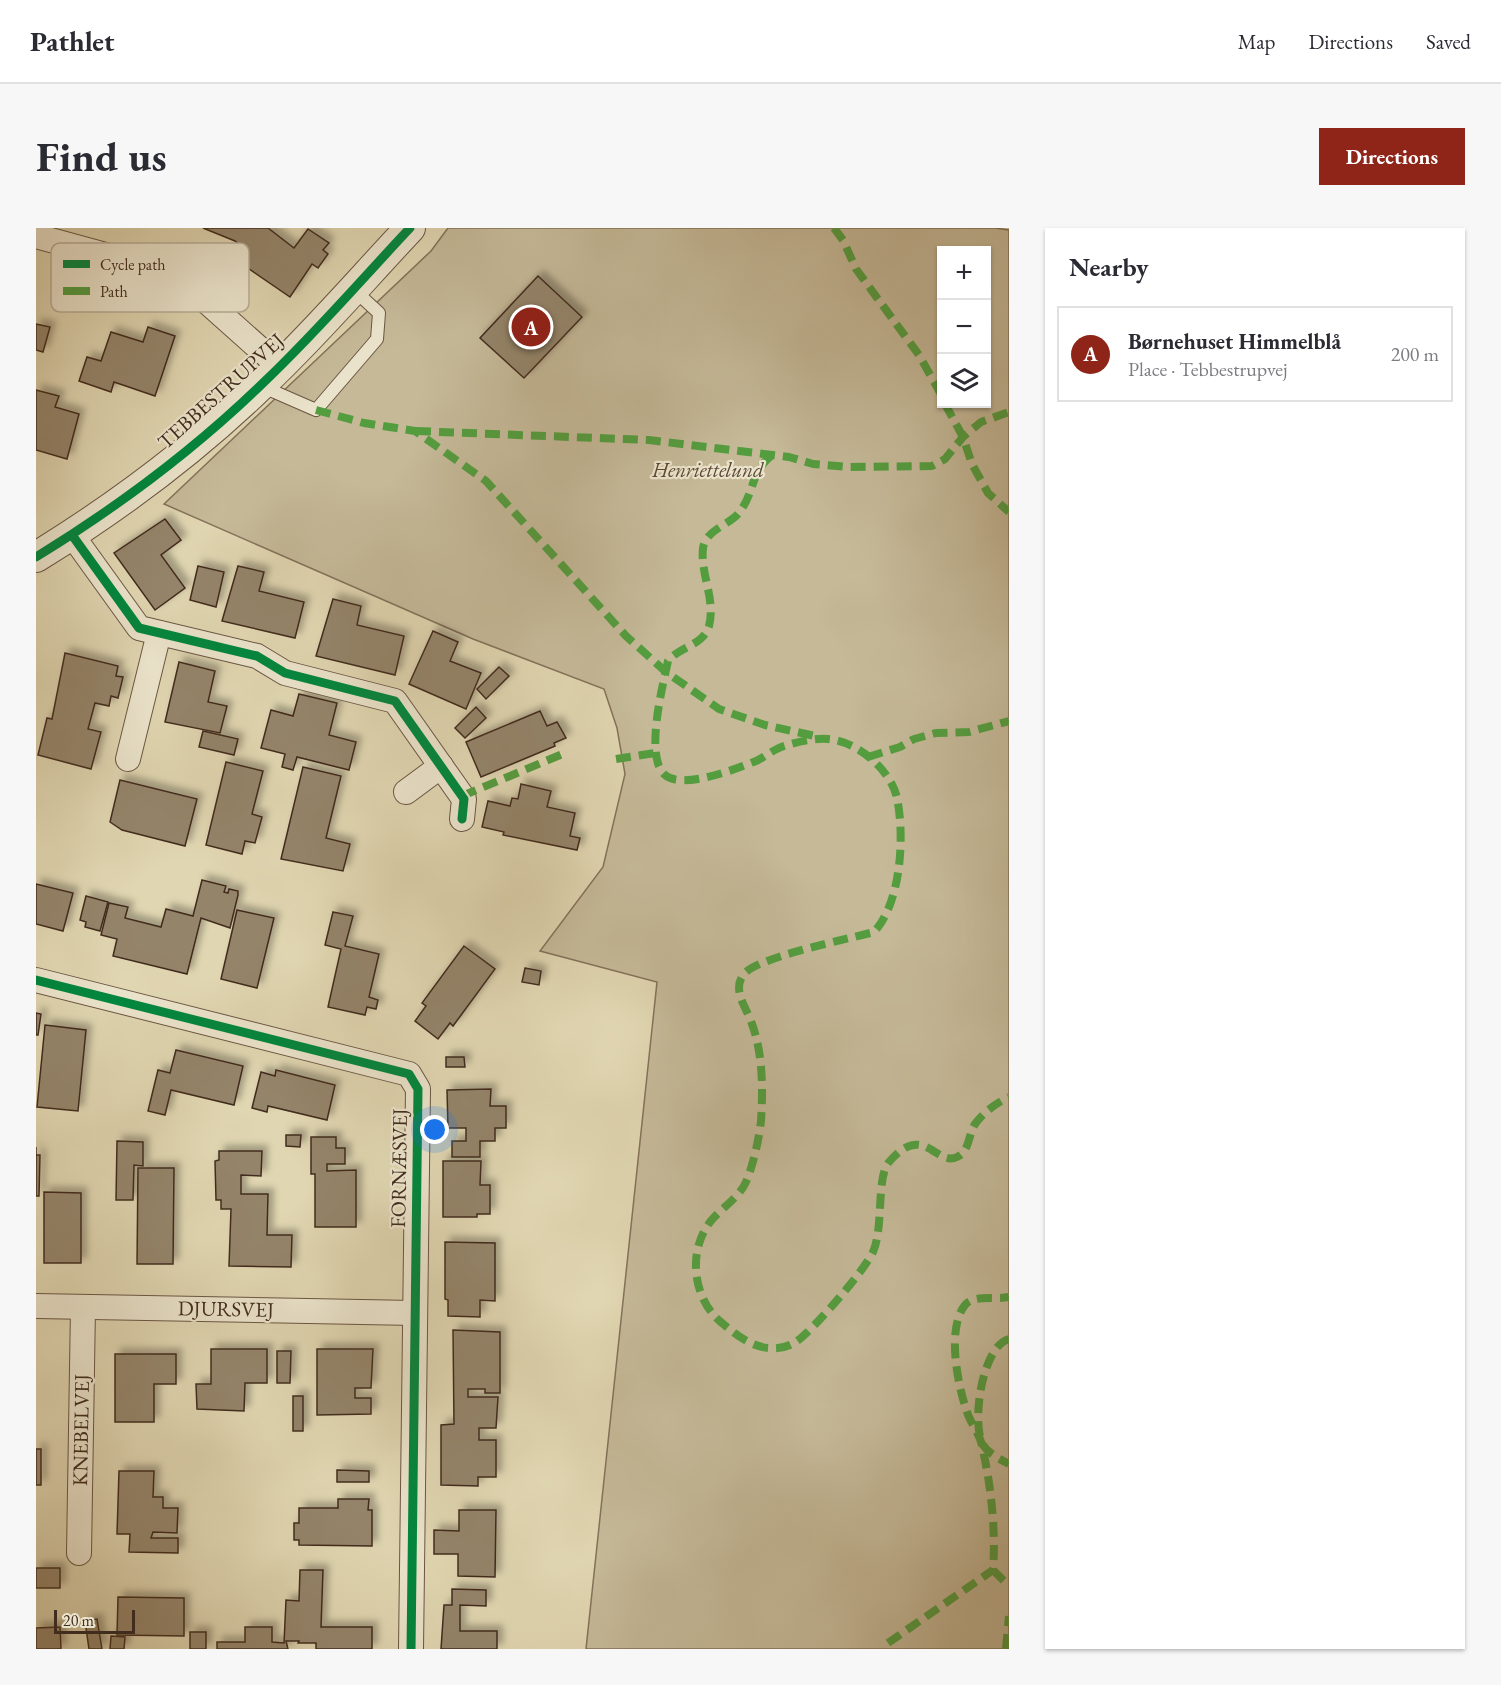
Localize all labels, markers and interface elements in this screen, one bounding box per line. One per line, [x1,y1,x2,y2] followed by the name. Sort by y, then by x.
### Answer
[30,23,114,59] text: Pathlet
[1238,28,1275,55] text: Map
[1308,28,1393,55] text: Directions
[1426,28,1471,55] text: Saved
[1319,128,1465,185] button: Directions
[36,129,167,184] text: Find us
[51,243,249,312] legend
[937,246,991,408] map controls
[937,246,991,300] button: +
[1069,250,1149,284] text: Nearby
[100,254,165,275] text: Cycle path
[100,281,128,302] text: Path
[937,300,991,354] button: −
[512,304,550,350] pin: A
[152,327,290,455] street label: TEBBESTRUPVEJ
[1128,327,1341,356] text: Børnehuset Himmelblå
[1083,341,1098,367] text: A
[1391,341,1439,367] text: 200 m
[937,354,991,408] button: layers
[1128,356,1287,382] text: Place · Tebbestrupvej
[651,456,764,483] park label: Henriettelund
[384,1108,413,1228] street label: FORNÆSVEJ
[420,1115,449,1144] your location
[178,1294,274,1323] street label: DJURSVEJ
[66,1374,95,1486] street label: KNEBELVEJ
[54,1607,135,1634] scale bar
[63,1610,94,1631] text: 20 m

